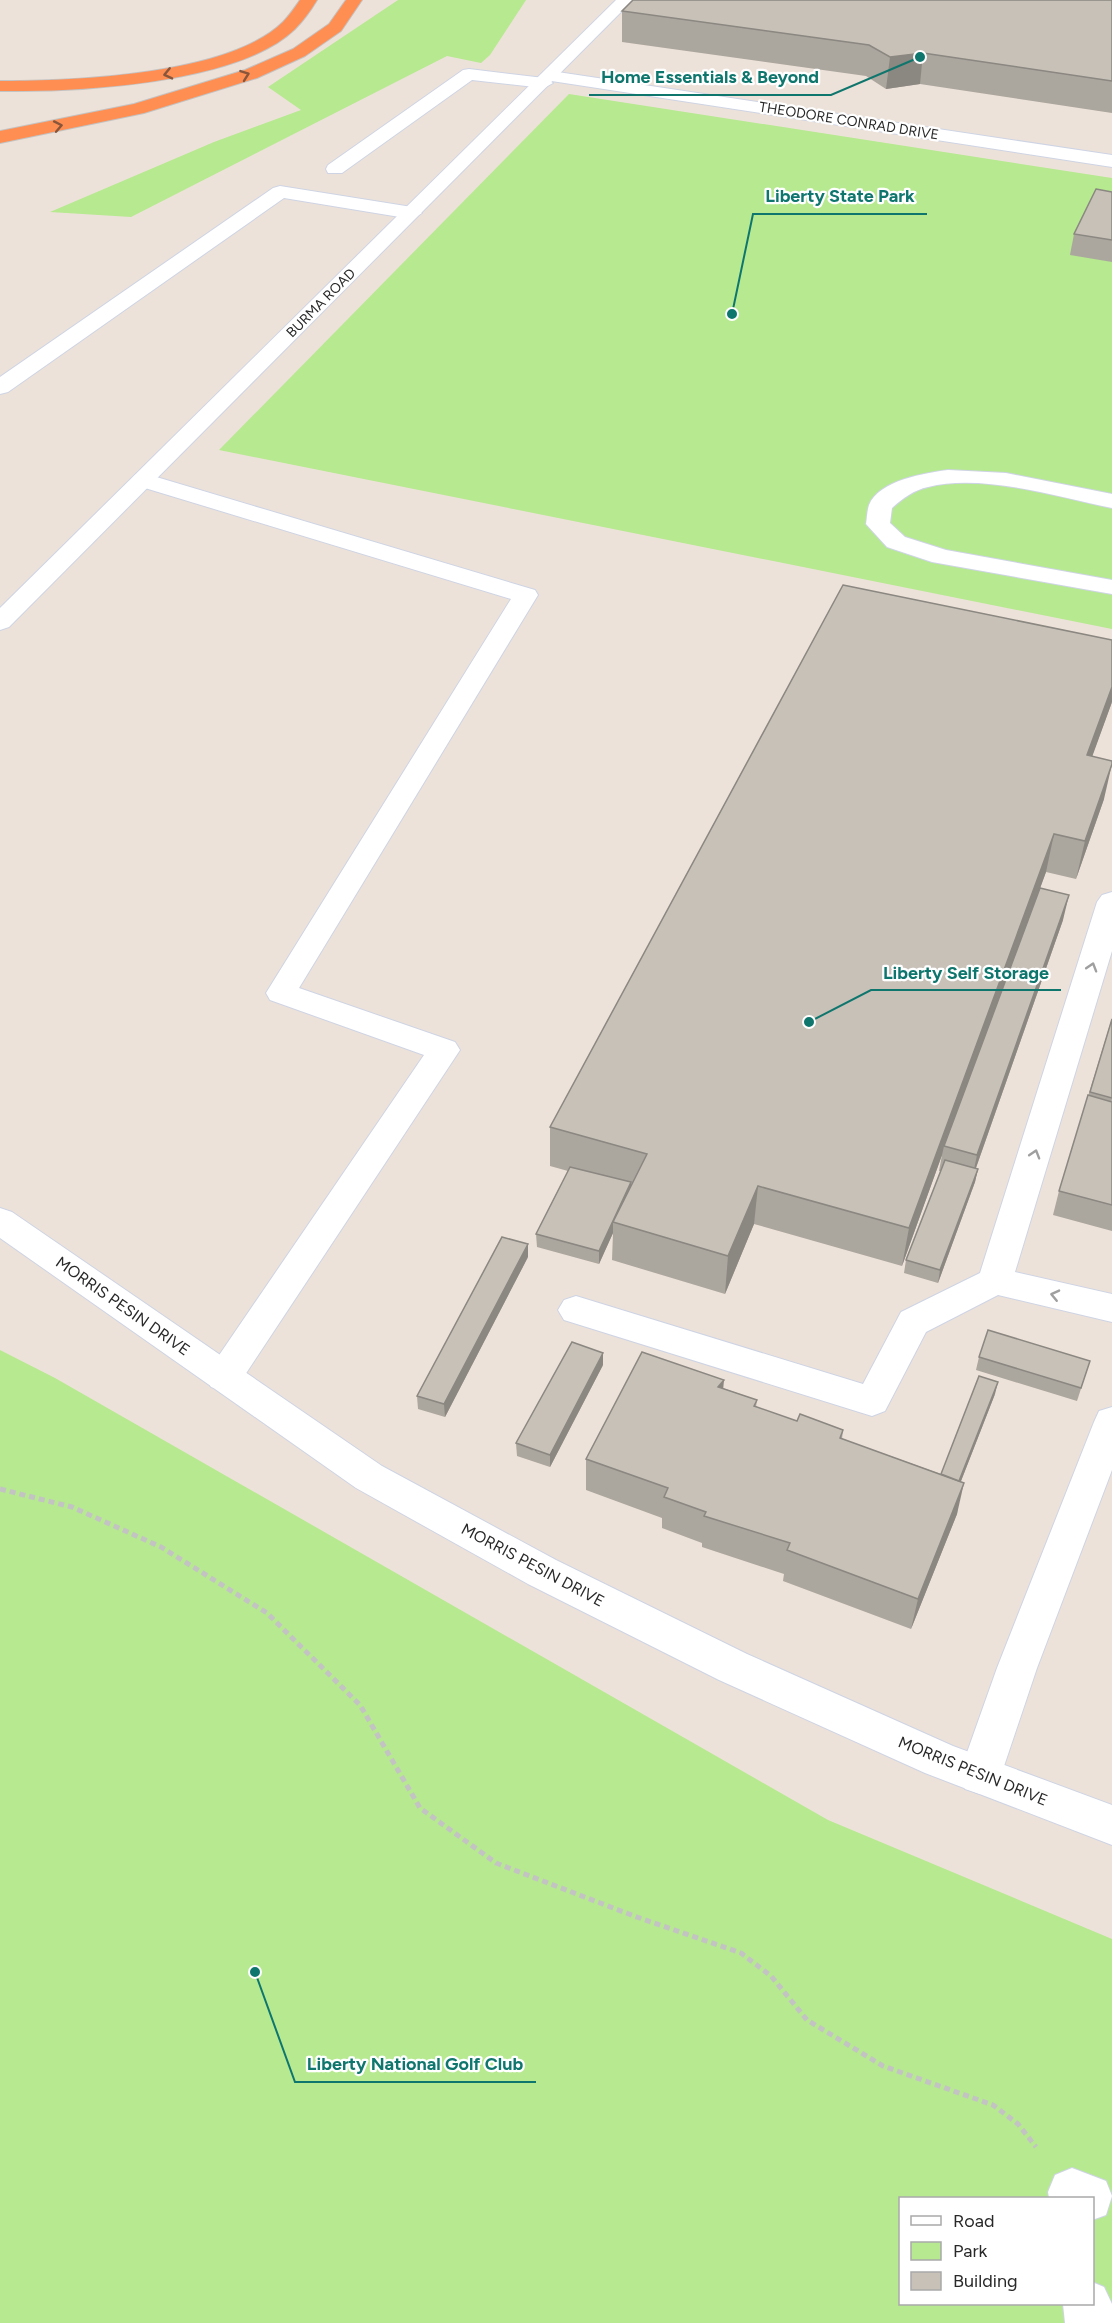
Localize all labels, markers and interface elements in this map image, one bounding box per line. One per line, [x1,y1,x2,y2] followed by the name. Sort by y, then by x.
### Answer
[589,59,831,95] callout: Home Essentials & Beyond
[601,66,819,88] text: Home Essentials & Beyond
[163,67,173,80] one-way arrow
[240,70,250,83] one-way arrow
[758,98,940,144] street label: THEODORE CONRAD DRIVE
[52,120,62,133] one-way arrow
[753,178,927,214] callout: Liberty State Park
[765,185,915,207] text: Liberty State Park
[283,265,359,341] street label: BURMA ROAD
[871,954,1061,990] callout: Liberty Self Storage
[883,962,1049,984] text: Liberty Self Storage
[1085,962,1097,973] one-way arrow
[1028,1149,1040,1160] one-way arrow
[52,1253,194,1359] street label: MORRIS PESIN DRIVE
[1050,1289,1060,1302] one-way arrow
[458,1519,608,1611] street label: MORRIS PESIN DRIVE
[896,1732,1050,1810] street label: MORRIS PESIN DRIVE
[295,2046,536,2082] callout: Liberty National Golf Club
[307,2053,523,2075] text: Liberty National Golf Club
[899,2197,1094,2305] legend
[953,2210,994,2232] text: Road
[953,2240,988,2262] text: Park
[953,2270,1018,2292] text: Building

